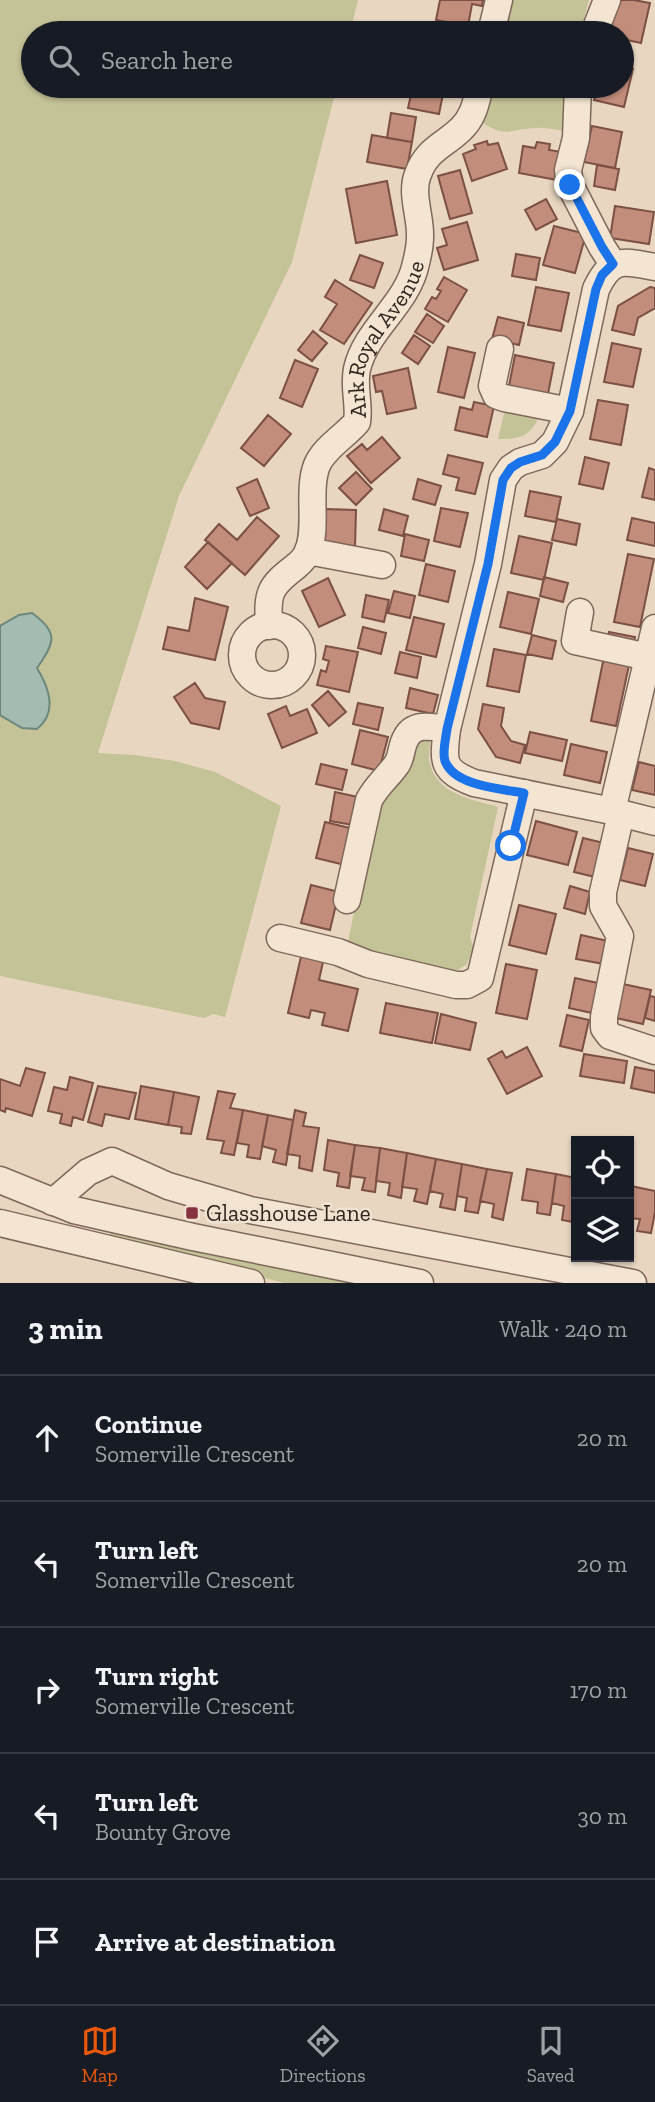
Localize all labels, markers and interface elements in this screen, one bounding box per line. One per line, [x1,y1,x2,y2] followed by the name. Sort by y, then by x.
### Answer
[21,21,634,98] search box
[45,41,83,79] icon: search
[101,44,233,76] text: Search here
[554,169,585,200] route end
[342,258,430,418] street label: Ark Royal Avenue
[495,830,526,861] route start
[571,1136,634,1262] map controls
[571,1136,634,1199] button: locate
[206,1199,371,1227] place label: Glasshouse Lane
[571,1199,634,1262] button: layers
[184,1205,200,1221] marker: Glasshouse Lane
[28,1311,103,1347] text: 3 min
[499,1315,627,1343] text: Walk · 240 m
[95,1408,202,1440] text: Continue
[28,1419,66,1457] icon: ahead
[577,1424,627,1452] text: 20 m
[95,1440,294,1468] text: Somerville Crescent
[95,1534,198,1566] text: Turn left
[28,1545,66,1583] icon: left
[577,1550,627,1578] text: 20 m
[95,1566,294,1594] text: Somerville Crescent
[95,1660,218,1692] text: Turn right
[28,1671,66,1709] icon: right
[569,1676,627,1704] text: 170 m
[95,1692,294,1720] text: Somerville Crescent
[95,1786,198,1818] text: Turn left
[28,1797,66,1835] icon: left
[577,1802,627,1830] text: 30 m
[95,1818,231,1846] text: Bounty Grove
[28,1923,66,1961] icon: arrive
[95,1926,335,1958] text: Arrive at destination
[81,2022,119,2087] tab: Map
[280,2022,366,2087] tab: Directions
[527,2022,574,2087] tab: Saved

